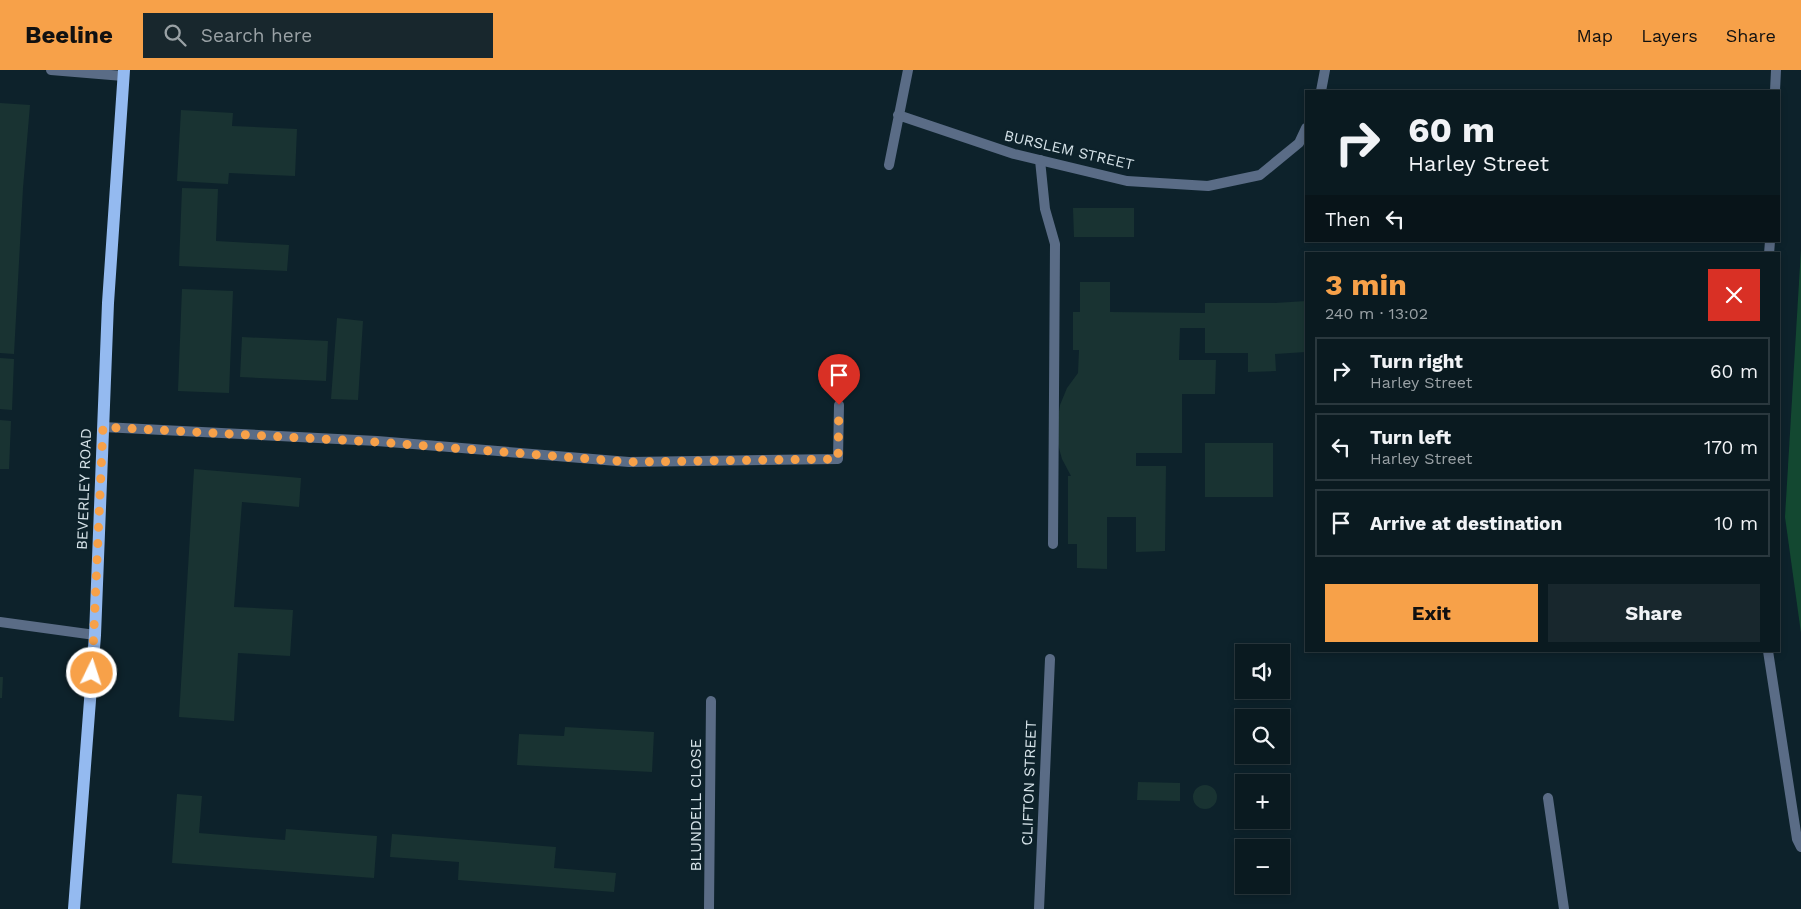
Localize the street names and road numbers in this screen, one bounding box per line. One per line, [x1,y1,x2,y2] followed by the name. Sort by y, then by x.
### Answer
[1002,126,1136,174] street label: BURSLEM STREET
[73,428,95,550] street label: BEVERLEY ROAD
[1018,720,1040,846] street label: CLIFTON STREET
[687,739,705,871] street label: BLUNDELL CLOSE

